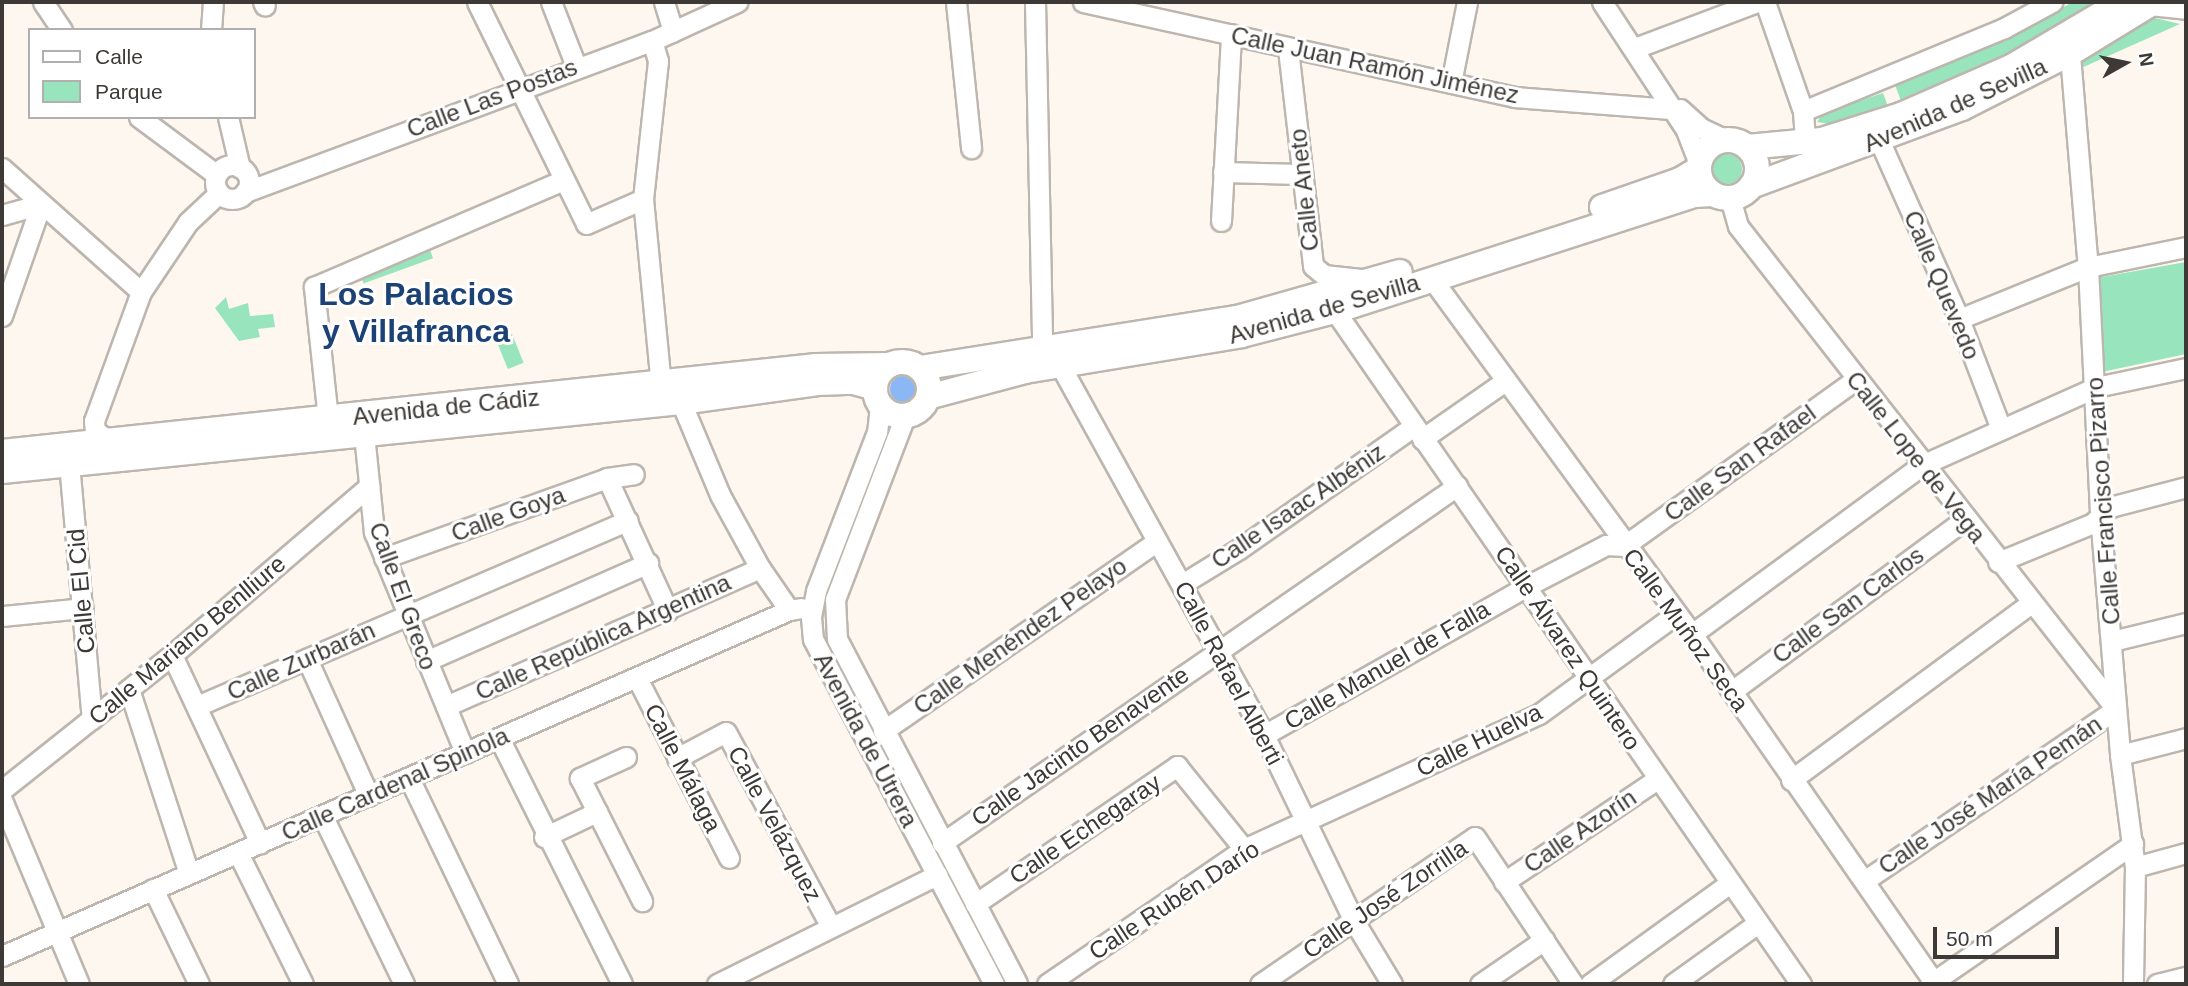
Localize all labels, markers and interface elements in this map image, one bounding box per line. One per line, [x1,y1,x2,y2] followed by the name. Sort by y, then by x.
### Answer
[1228,20,1522,110] street label: Calle Juan Ramón Jiménez
[28,28,256,119] legend
[2090,28,2160,98] north arrow
[95,45,143,68] text: Calle
[2135,51,2158,68] text: N
[403,52,581,144] street label: Calle Las Postas
[1859,52,2051,158] street label: Avenida de Sevilla
[95,80,163,103] text: Parque
[1283,127,1325,253] street label: Calle Aneto
[1898,206,1986,364] street label: Calle Quevedo
[1225,268,1423,350] street label: Avenida de Sevilla
[318,276,514,351] district label: Los Palacios y Villafranca
[1840,366,1992,548] street label: Calle Lope de Vega
[2080,376,2126,626] street label: Calle Francisco Pizarro
[351,383,541,431] street label: Avenida de Cádiz
[1659,398,1821,528] street label: Calle San Rafael
[1205,437,1391,575] street label: Calle Isaac Albéniz
[447,480,569,548] street label: Calle Goya
[363,518,443,674] street label: Calle El Greco
[61,527,101,655] street label: Calle El Cid
[1489,540,1647,756] street label: Calle Álvarez Quintero
[1767,540,1929,670] street label: Calle San Carlos
[1617,543,1755,717] street label: Calle Muñoz Seca
[83,549,291,731] street label: Calle Mariano Benlliure
[908,552,1132,720] street label: Calle Menéndez Pelayo
[470,567,736,707] street label: Calle República Argentina
[1168,576,1290,770] street label: Calle Rafael Alberti
[1279,594,1495,736] street label: Calle Manuel de Falla
[223,616,379,706] street label: Calle Zurbarán
[808,648,924,832] street label: Avenida de Utrera
[966,660,1194,832] street label: Calle Jacinto Benavente
[1412,697,1546,783] street label: Calle Huelva
[638,699,728,837] street label: Calle Málaga
[1873,710,2107,880] street label: Calle José María Pemán
[277,721,513,847] street label: Calle Cardenal Spinola
[722,741,828,907] street label: Calle Velázquez
[1004,768,1166,890] street label: Calle Echegaray
[1518,783,1642,879] street label: Calle Azorín
[1297,833,1473,965] street label: Calle José Zorrilla
[1083,834,1265,966] street label: Calle Rubén Darío
[1936,912,2062,956] scale bar
[1946,927,1993,950] text: 50 m

